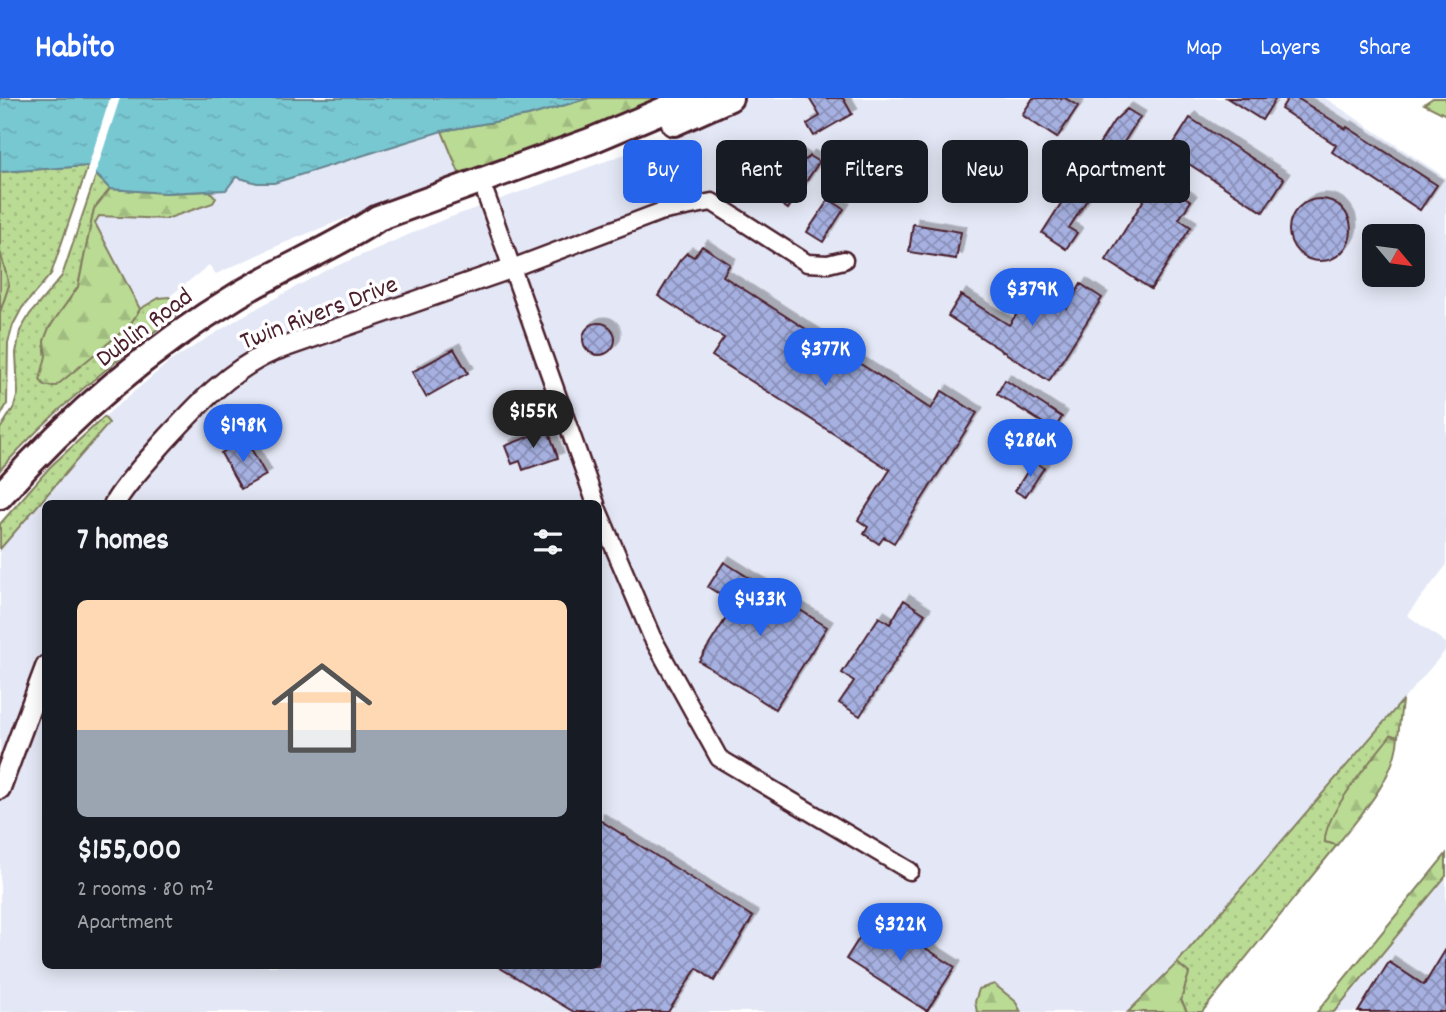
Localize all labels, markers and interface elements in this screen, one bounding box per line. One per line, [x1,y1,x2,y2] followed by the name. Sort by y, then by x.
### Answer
[35,26,115,73] text: Habito
[1186,32,1222,66] text: Map
[1260,32,1321,66] text: Layers
[1359,32,1411,66] text: Share
[623,140,702,203] chip: Buy
[716,140,807,203] chip: Rent
[821,140,928,203] chip: Filters
[942,140,1028,203] chip: New
[1042,140,1190,203] chip: Apartment
[1362,224,1424,287] north arrow
[1362,224,1425,287] map controls
[235,267,403,361] street label: Twin Rivers Drive
[983,268,1081,328] pin: $379K
[1006,274,1058,307] text: $379K
[89,280,202,378] street label: Dublin Road
[776,328,874,388] pin: $377K
[800,334,850,367] text: $377K
[484,390,582,450] pin: $155K
[509,396,557,429] text: $155K
[194,404,292,464] pin: $198K
[219,410,267,443] text: $198K
[981,420,1079,479] pin: $286K
[1004,425,1056,458] text: $286K
[77,521,169,564] text: 7 homes
[529,523,567,561] icon: filters
[711,578,809,638] pin: $433K
[734,584,786,617] text: $433K
[259,645,385,771] icon: home
[77,831,181,874] text: $155,000
[77,874,214,907] text: 2 rooms · 80 m²
[851,904,949,963] pin: $322K
[77,907,173,940] text: Apartment
[874,909,926,942] text: $322K

